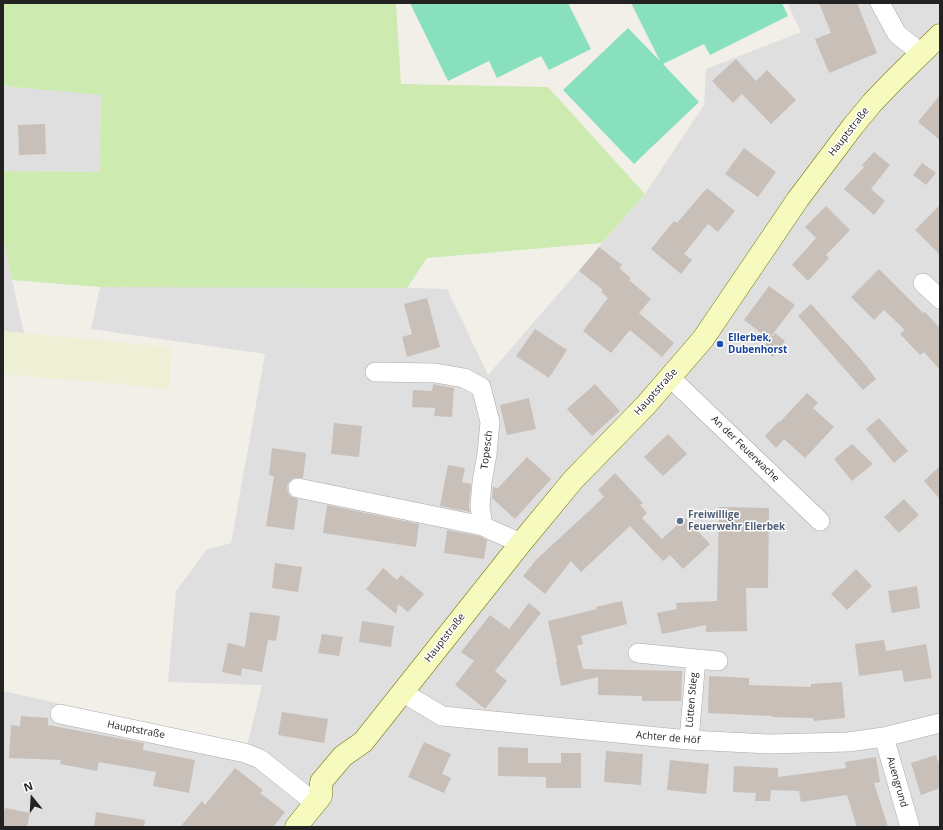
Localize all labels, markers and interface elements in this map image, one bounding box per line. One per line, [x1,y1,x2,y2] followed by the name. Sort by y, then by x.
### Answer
[826,105,872,159] street label: Hauptstraße
[728,332,787,356] place label: Ellerbek, Dubenhorst
[715,339,725,349] marker: Ellerbek, Dubenhorst
[632,366,680,418] street label: Hauptstraße
[708,413,782,485] street label: An der Feuerwache
[479,430,495,470] street label: Topesch
[688,509,785,532] place label: Freiwillige Feuerwehr Ellerbek
[675,516,685,526] marker: Freiwillige Feuerwehr Ellerbek
[422,611,468,665] street label: Hauptstraße
[684,672,700,728] street label: Lütten Stieg
[106,719,166,741] street label: Hauptstraße
[636,729,700,747] street label: Achter de Höf
[884,755,910,809] street label: Auengrund
[12,778,52,818] north arrow
[22,778,35,795] text: N

